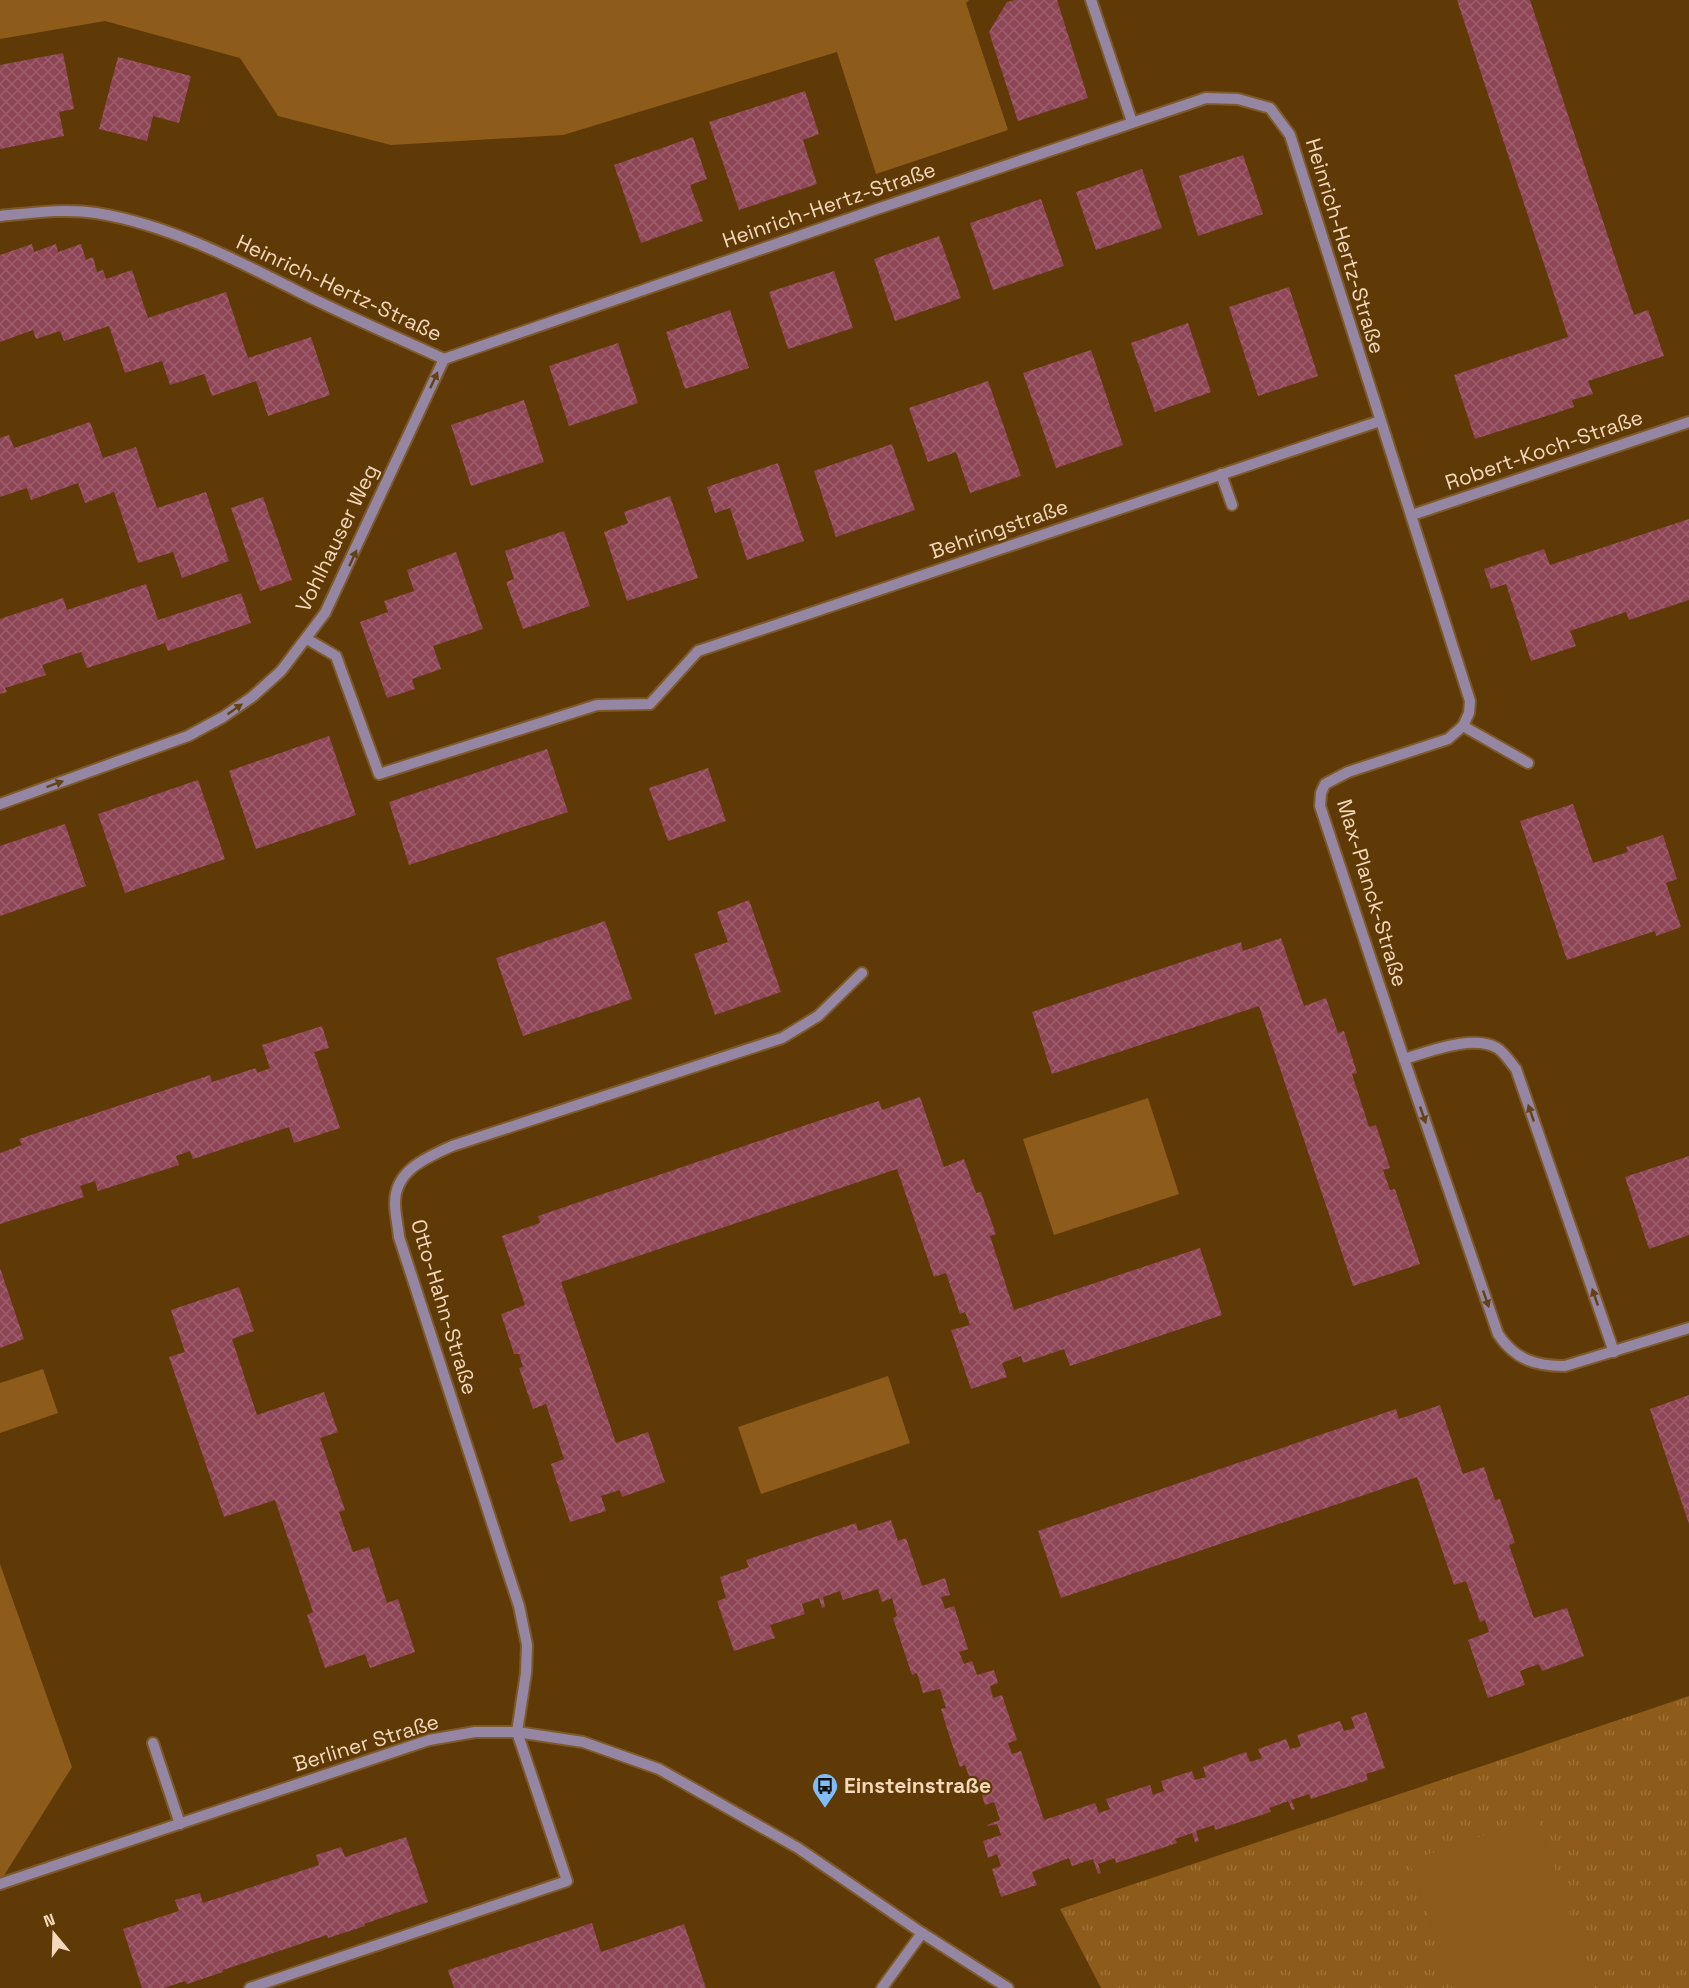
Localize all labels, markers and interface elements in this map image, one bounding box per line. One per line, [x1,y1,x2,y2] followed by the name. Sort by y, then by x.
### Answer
[1300,135,1391,357] street label: Heinrich-Hertz-Straße
[719,155,939,254] street label: Heinrich-Hertz-Straße
[232,228,446,347] street label: Heinrich-Hertz-Straße
[429,371,439,389] one-way arrow
[1442,403,1646,496] street label: Robert-Koch-Straße
[289,459,384,616] street label: Vohlhauser Weg
[926,492,1071,565] street label: Behringstraße
[348,549,357,566] one-way arrow
[227,704,242,716] one-way arrow
[46,779,64,788] one-way arrow
[1331,796,1414,990] street label: Max-Planck-Straße
[1526,1104,1536,1122] one-way arrow
[1418,1106,1428,1124] one-way arrow
[405,1216,484,1398] street label: Otto-Hahn-Straße
[1589,1288,1599,1306] one-way arrow
[1482,1290,1492,1308] one-way arrow
[290,1708,442,1777] street label: Berliner Straße
[810,1771,840,1809] bus stop icon: Einsteinstraße
[844,1772,991,1799] place label: Einsteinstraße
[24,1904,84,1964] north arrow
[41,1909,58,1932] text: N

